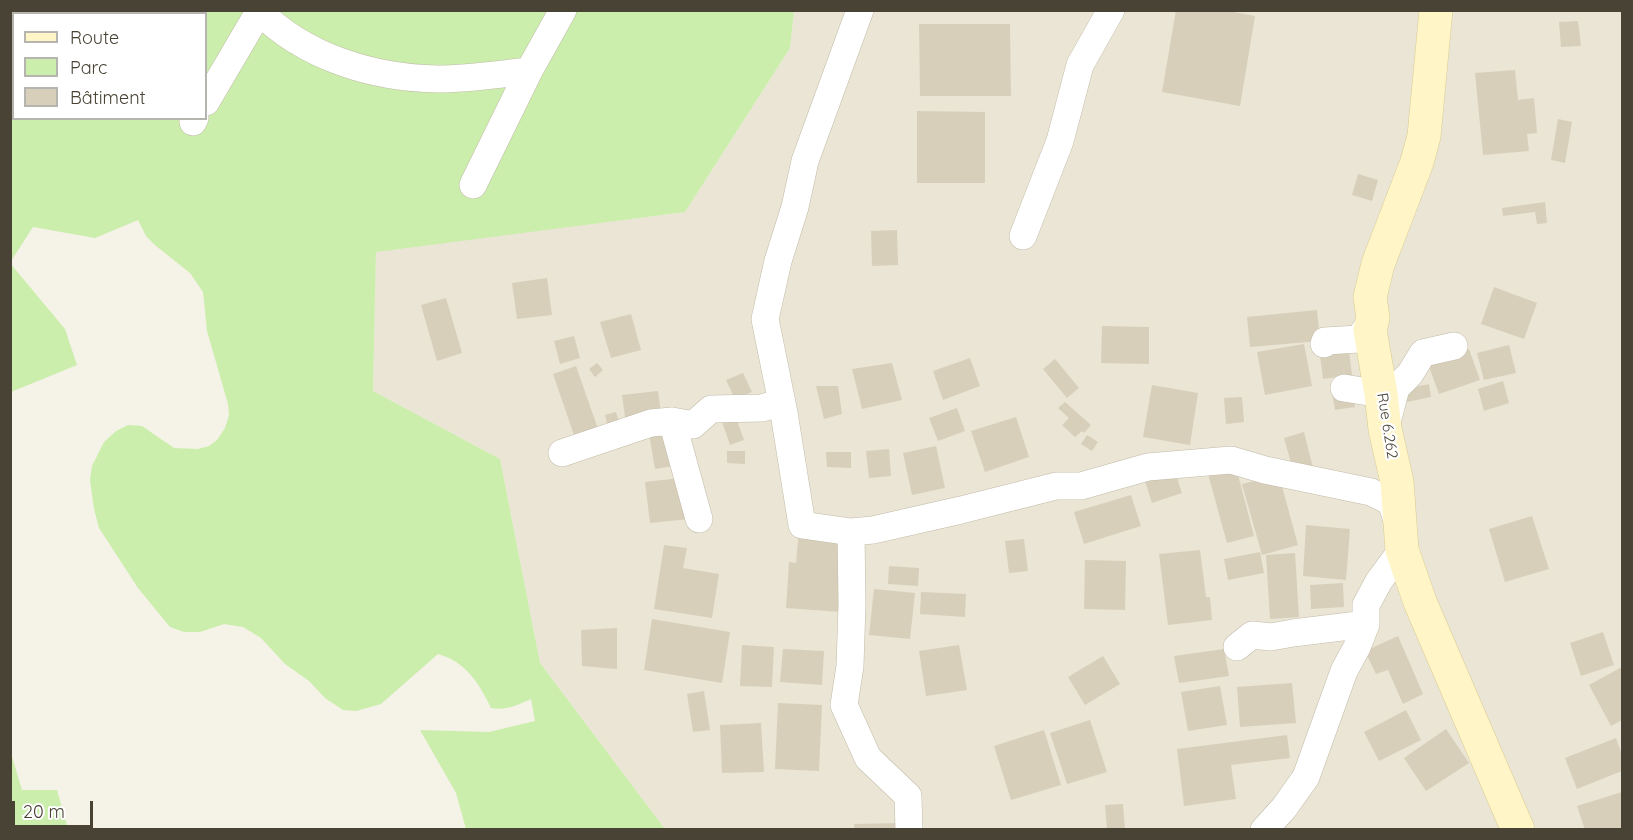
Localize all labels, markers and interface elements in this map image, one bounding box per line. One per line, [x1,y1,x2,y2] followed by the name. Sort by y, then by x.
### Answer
[12,12,207,120] legend
[70,26,119,49] text: Route
[70,56,107,79] text: Parc
[70,86,146,109] text: Bâtiment
[1373,392,1401,460] street label: Rue 6.262
[15,789,96,827] scale bar
[23,800,65,823] text: 20 m

